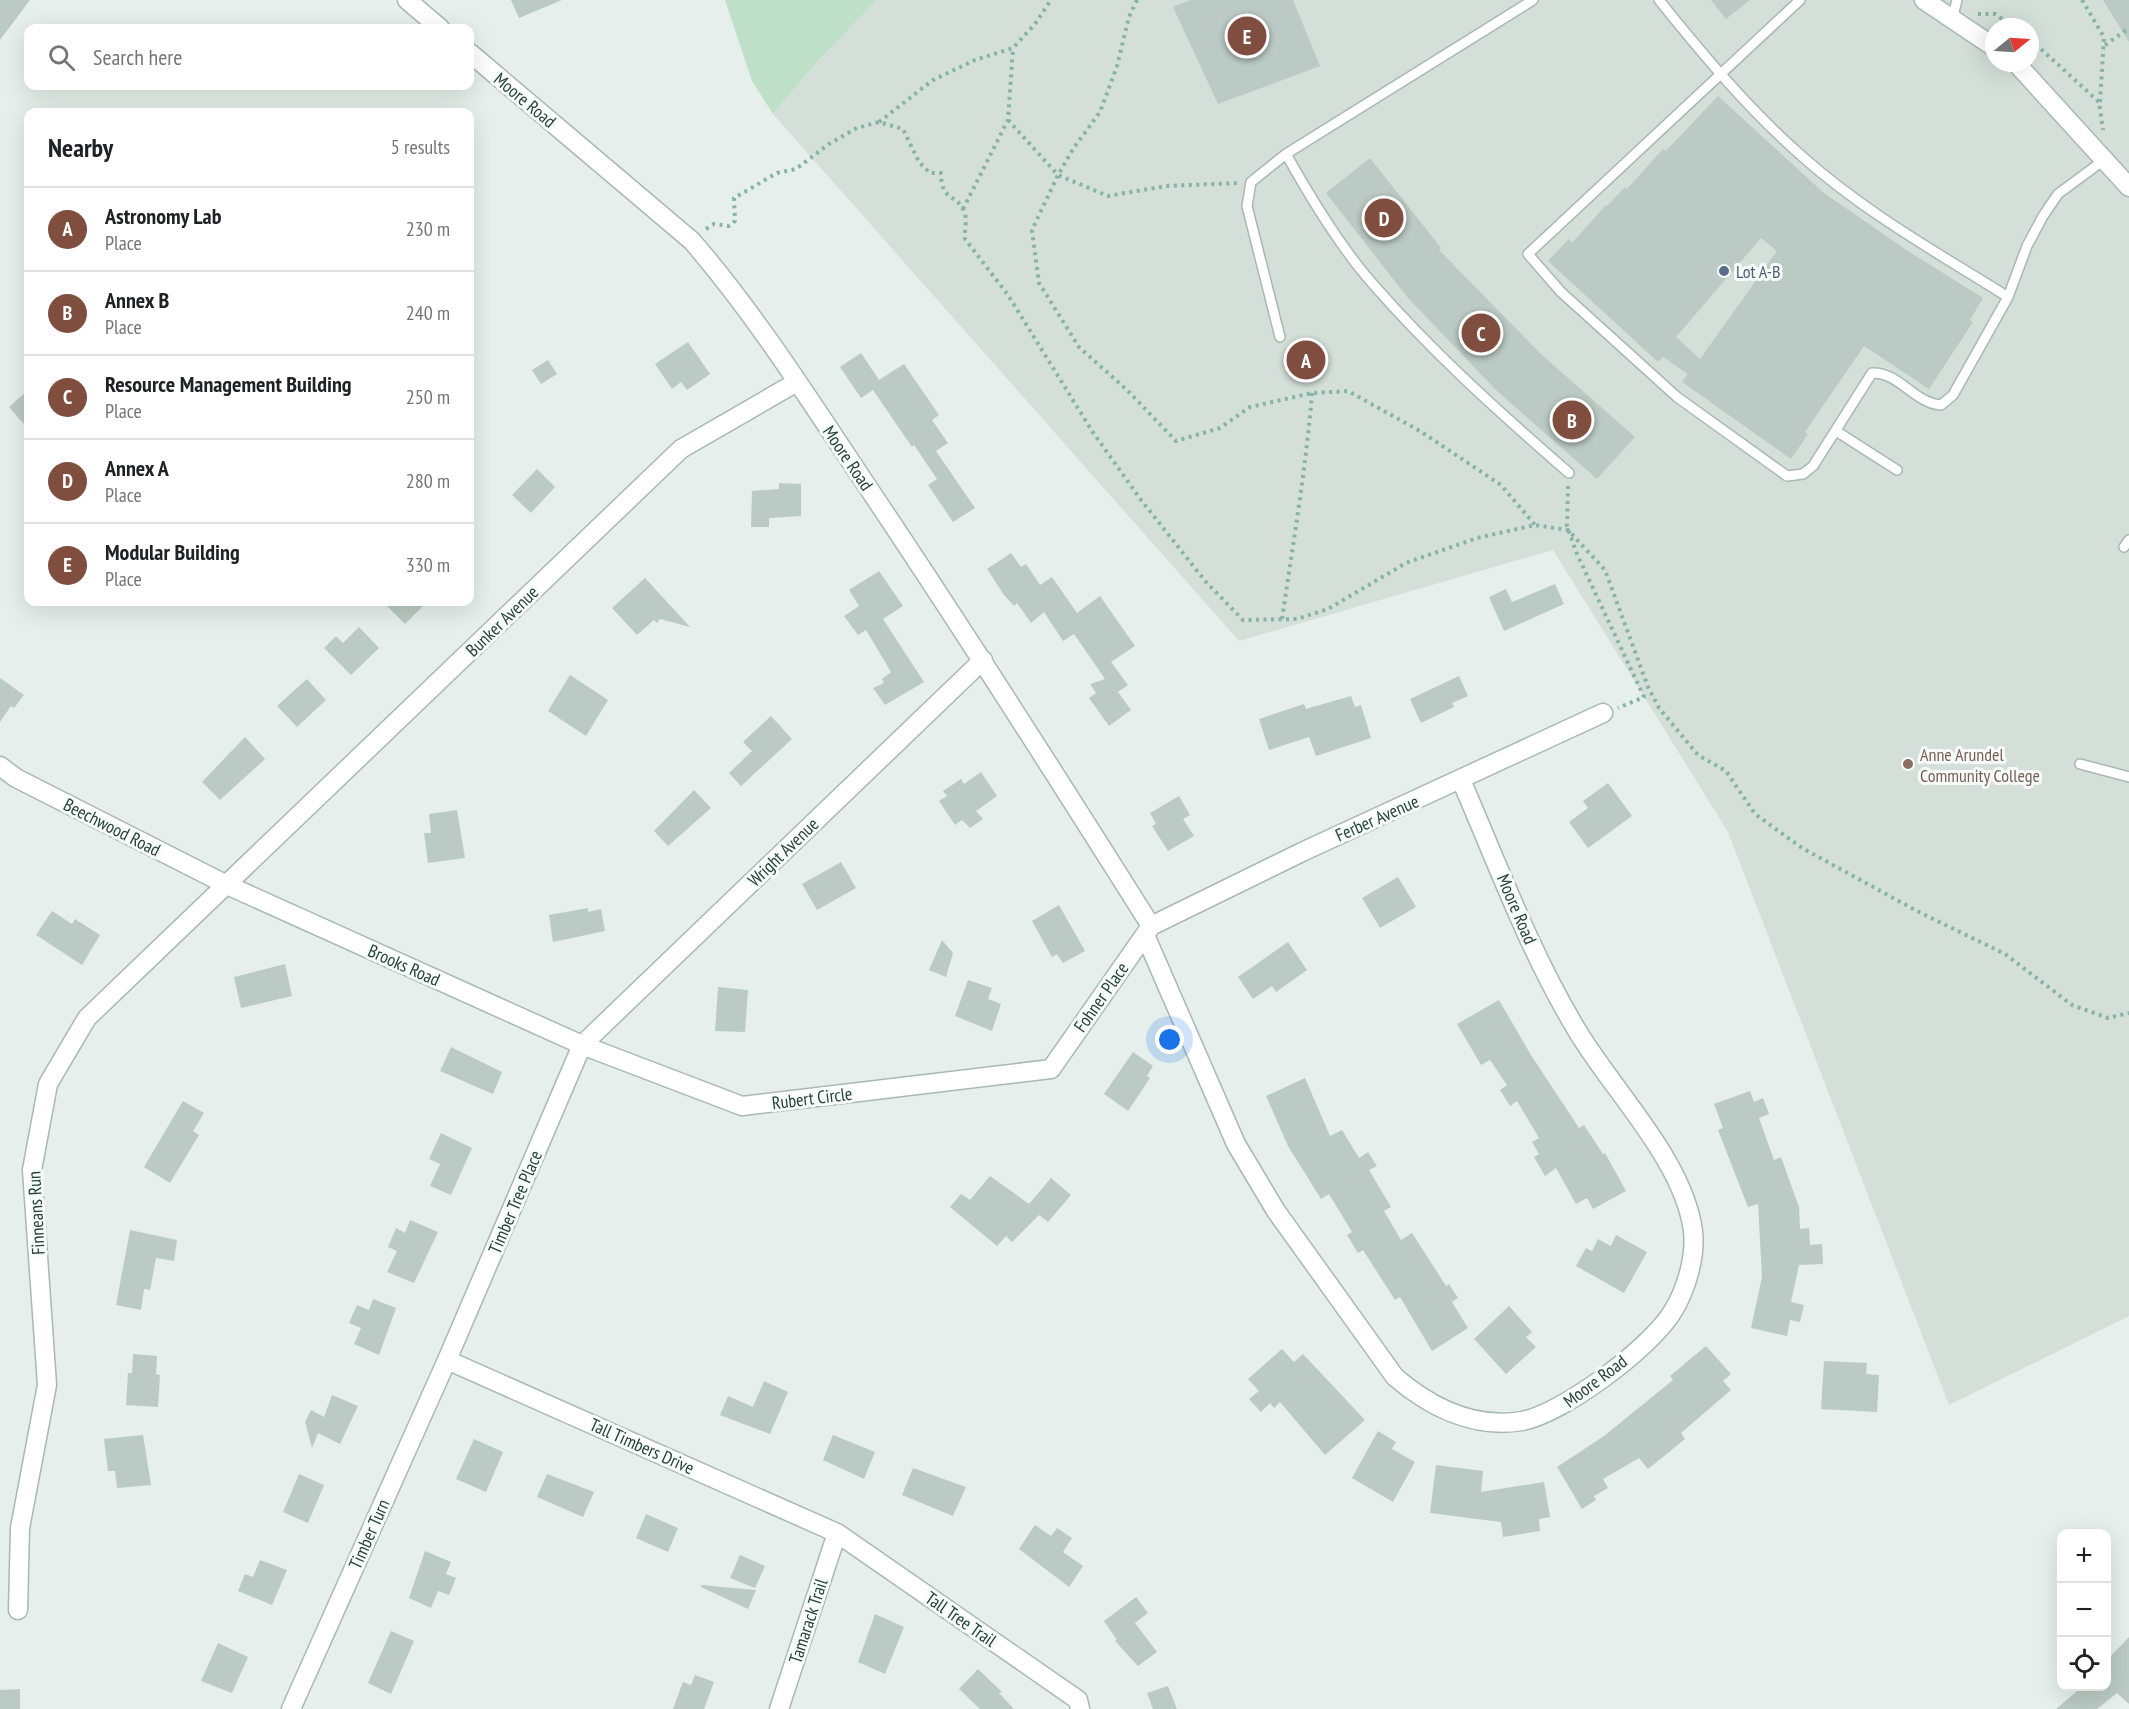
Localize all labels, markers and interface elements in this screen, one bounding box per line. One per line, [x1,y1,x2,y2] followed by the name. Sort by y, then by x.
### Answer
[1228,14,1266,58] pin: E
[1985,18,2039,72] north arrow
[24,24,474,90] search box
[45,41,78,74] icon: search
[93,43,182,71] text: Search here
[489,67,561,133] street label: Moore Road
[48,131,113,164] text: Nearby
[391,134,450,160] text: 5 results
[1364,196,1404,240] pin: D
[105,202,221,230] text: Astronomy Lab
[62,216,73,242] text: A
[406,216,450,242] text: 230 m
[105,230,142,256] text: Place
[1736,260,1780,283] place label: Lot A-B
[1717,264,1731,278] marker: Lot A-B
[105,286,169,314] text: Annex B
[63,300,72,326] text: B
[406,300,450,326] text: 240 m
[1462,310,1500,356] pin: C
[105,314,142,340] text: Place
[1286,338,1326,382] pin: A
[105,370,352,398] text: Resource Management Building
[63,384,72,410] text: C
[406,384,450,410] text: 250 m
[105,398,142,424] text: Place
[1552,398,1592,442] pin: B
[818,421,878,495] street label: Moore Road
[105,454,169,482] text: Annex A
[62,468,73,494] text: D
[406,468,450,494] text: 280 m
[105,482,142,508] text: Place
[105,538,240,566] text: Modular Building
[63,552,72,578] text: E
[406,552,450,578] text: 330 m
[105,566,142,592] text: Place
[461,581,543,661] street label: Bunker Avenue
[1920,743,2040,787] place label: Anne Arundel Community College
[1901,757,1915,771] marker: Anne Arundel Community College
[1332,789,1422,847] street label: Ferber Avenue
[60,793,164,861] street label: Beechwood Road
[743,813,823,891] street label: Wright Avenue
[1492,870,1542,948] street label: Moore Road
[364,939,444,991] street label: Brooks Road
[1069,958,1133,1036] street label: Fohner Place
[1155,1025,1184,1054] your location
[770,1082,854,1114] street label: Rubert Circle
[483,1147,547,1257] street label: Timber Tree Place
[22,1170,50,1256] street label: Finneans Run
[1559,1350,1631,1412] street label: Moore Road
[586,1413,698,1479] street label: Tall Timbers Drive
[343,1495,395,1573] street label: Timber Turn
[2057,1529,2111,1691] map controls
[2057,1529,2111,1583] button: +
[783,1575,833,1666] street label: Tamarack Trail
[2057,1583,2111,1637] button: −
[921,1586,1002,1652] street label: Tall Tree Trail
[2057,1637,2111,1691] button: locate

